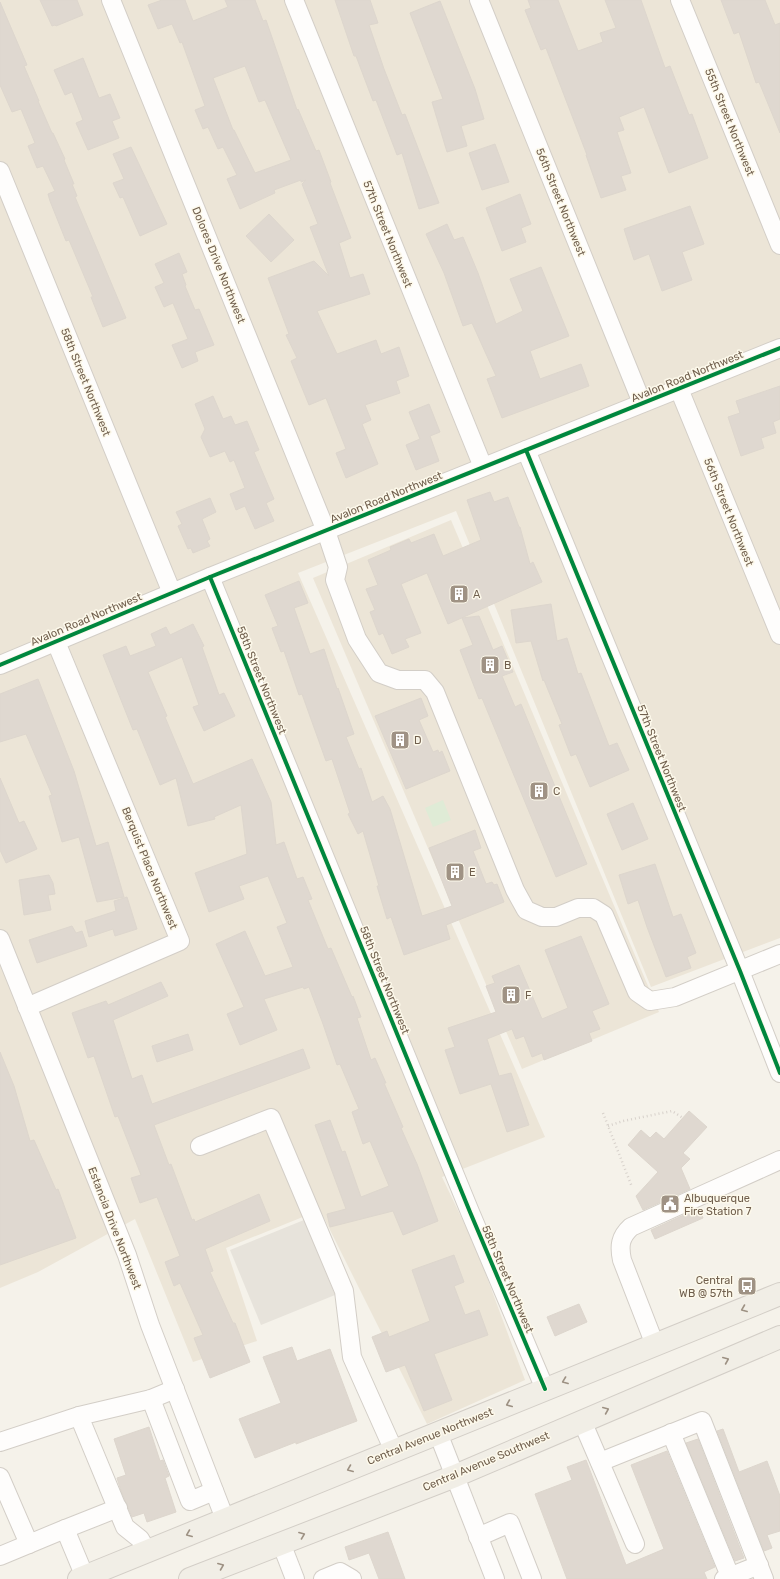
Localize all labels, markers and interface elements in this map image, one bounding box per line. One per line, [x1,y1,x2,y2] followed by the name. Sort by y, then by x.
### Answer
[702,66,757,179] street label: 55th Street Northwest
[533,146,588,259] street label: 56th Street Northwest
[360,179,415,290] street label: 57th Street Northwest
[189,205,248,326] street label: Dolores Drive Northwest
[58,326,113,439] street label: 58th Street Northwest
[629,348,746,405] street label: Avalon Road Northwest
[701,456,756,569] street label: 56th Street Northwest
[328,469,445,526] street label: Avalon Road Northwest
[448,583,470,605] building icon: A
[473,588,481,601] place label: A
[28,590,145,649] street label: Avalon Road Northwest
[234,624,289,737] street label: 58th Street Northwest
[479,654,501,676] building icon: B
[504,659,511,672] place label: B
[634,703,689,814] street label: 57th Street Northwest
[389,729,411,751] building icon: D
[414,734,422,747] place label: D
[528,780,550,802] building icon: C
[553,785,560,798] place label: C
[119,805,180,932] street label: Berquist Place Northwest
[444,861,466,883] building icon: E
[469,866,476,879] place label: E
[357,924,412,1037] street label: 58th Street Northwest
[500,984,522,1006] building icon: F
[525,989,531,1002] place label: F
[85,1165,144,1292] street label: Estancia Drive Northwest
[684,1192,752,1218] place label: Albuquerque Fire Station 7
[659,1193,681,1215] public building icon: Albuquerque Fire Station 7
[479,1223,536,1336] street label: 58th Street Northwest
[679,1274,733,1300] place label: Central WB @ 57th
[736,1275,758,1297] bus stop icon: Central WB @ 57th
[740,1304,748,1312] one-way arrow
[723,1356,730,1364] one-way arrow
[562,1376,570,1384] one-way arrow
[505,1399,513,1407] one-way arrow
[365,1405,496,1468] street label: Central Avenue Northwest
[603,1407,610,1415] one-way arrow
[421,1429,552,1494] street label: Central Avenue Southwest
[347,1464,355,1472] one-way arrow
[185,1529,193,1537] one-way arrow
[299,1531,306,1539] one-way arrow
[218,1563,225,1571] one-way arrow

